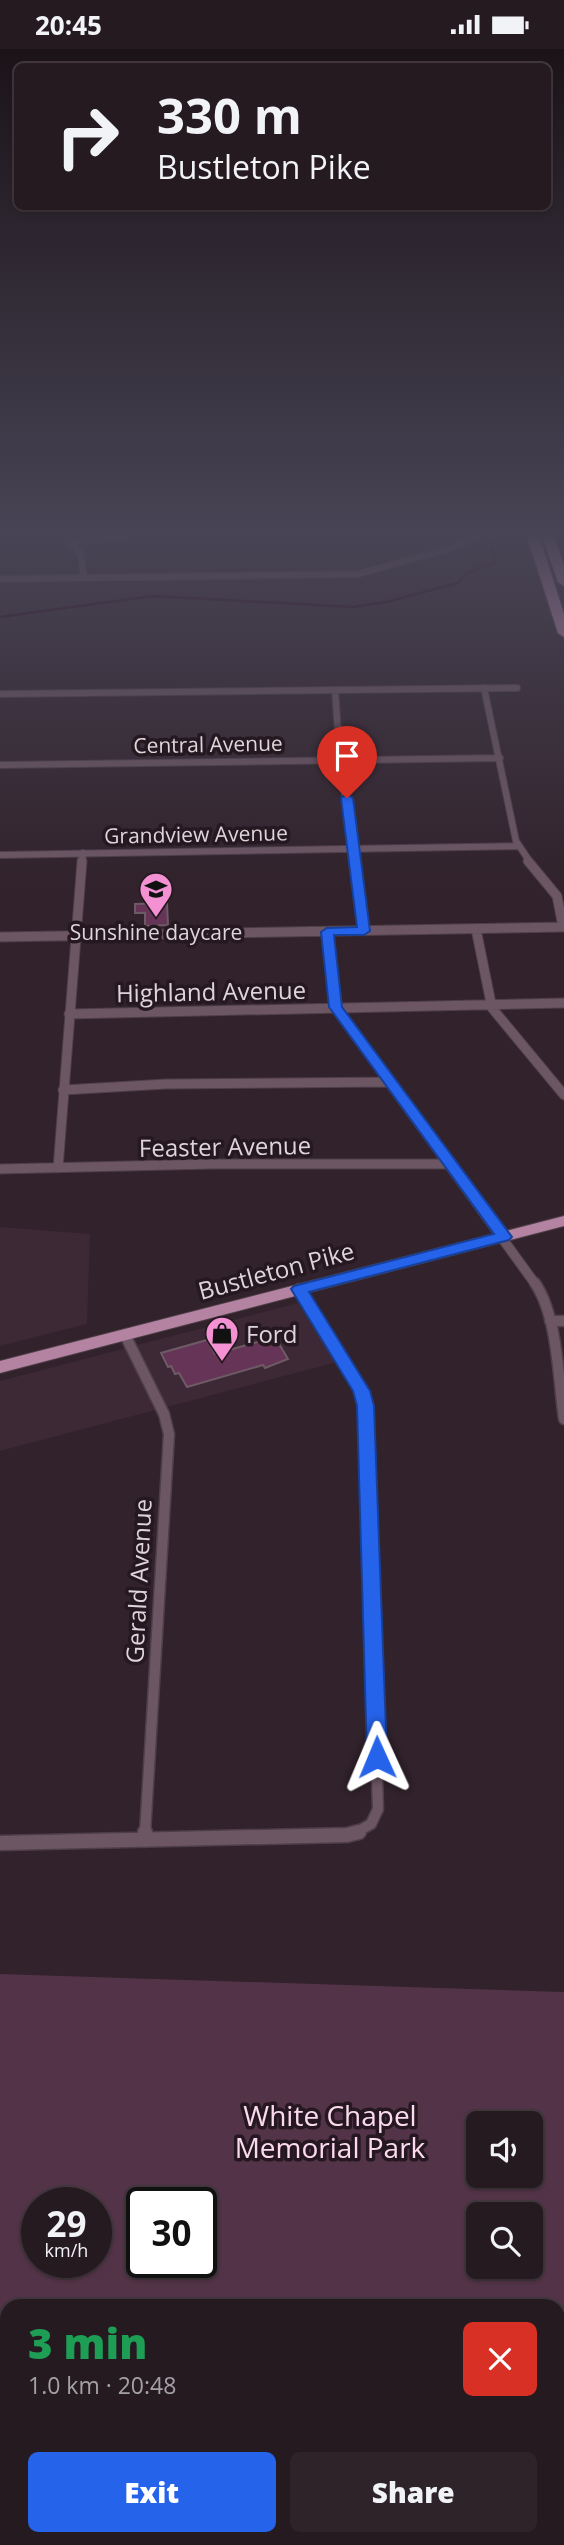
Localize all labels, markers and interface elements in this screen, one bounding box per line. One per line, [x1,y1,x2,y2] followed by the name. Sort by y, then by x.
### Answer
[35,7,102,43] text: 20:45
[157,82,302,148] text: 330 m
[42,91,133,182] icon: right
[157,145,371,188] text: Bustleton Pike
[317,726,377,798] pin
[133,729,283,759] street label: Central Avenue
[328,737,366,775] icon: arrive
[104,818,288,850] street label: Grandview Avenue
[137,870,175,919] school or university icon: Sunshine daycare
[70,918,242,946] place label: Sunshine daycare
[116,973,306,1009] street label: Highland Avenue
[139,1128,311,1164] street label: Feaster Avenue
[194,1233,358,1307] street label: Bustleton Pike
[203,1314,241,1363] shop icon: Ford
[246,1317,297,1350] place label: Ford
[117,1498,159,1664] street label: Gerald Avenue
[340,1720,414,1794] position arrow
[235,2096,426,2166] park label: White Chapel Memorial Park
[466,2111,543,2279] map controls
[466,2111,543,2188] button: sound
[126,2187,217,2278] speed limit sign: 30
[46,2200,87,2247] text: 29
[466,2202,543,2279] button: search
[45,2238,88,2262] text: km/h
[28,2314,147,2371] text: 3 min
[463,2322,537,2396] button: close
[28,2369,176,2401] text: 1.0 km · 20:48
[28,2452,276,2532] button: Exit
[290,2452,537,2532] button: Share

